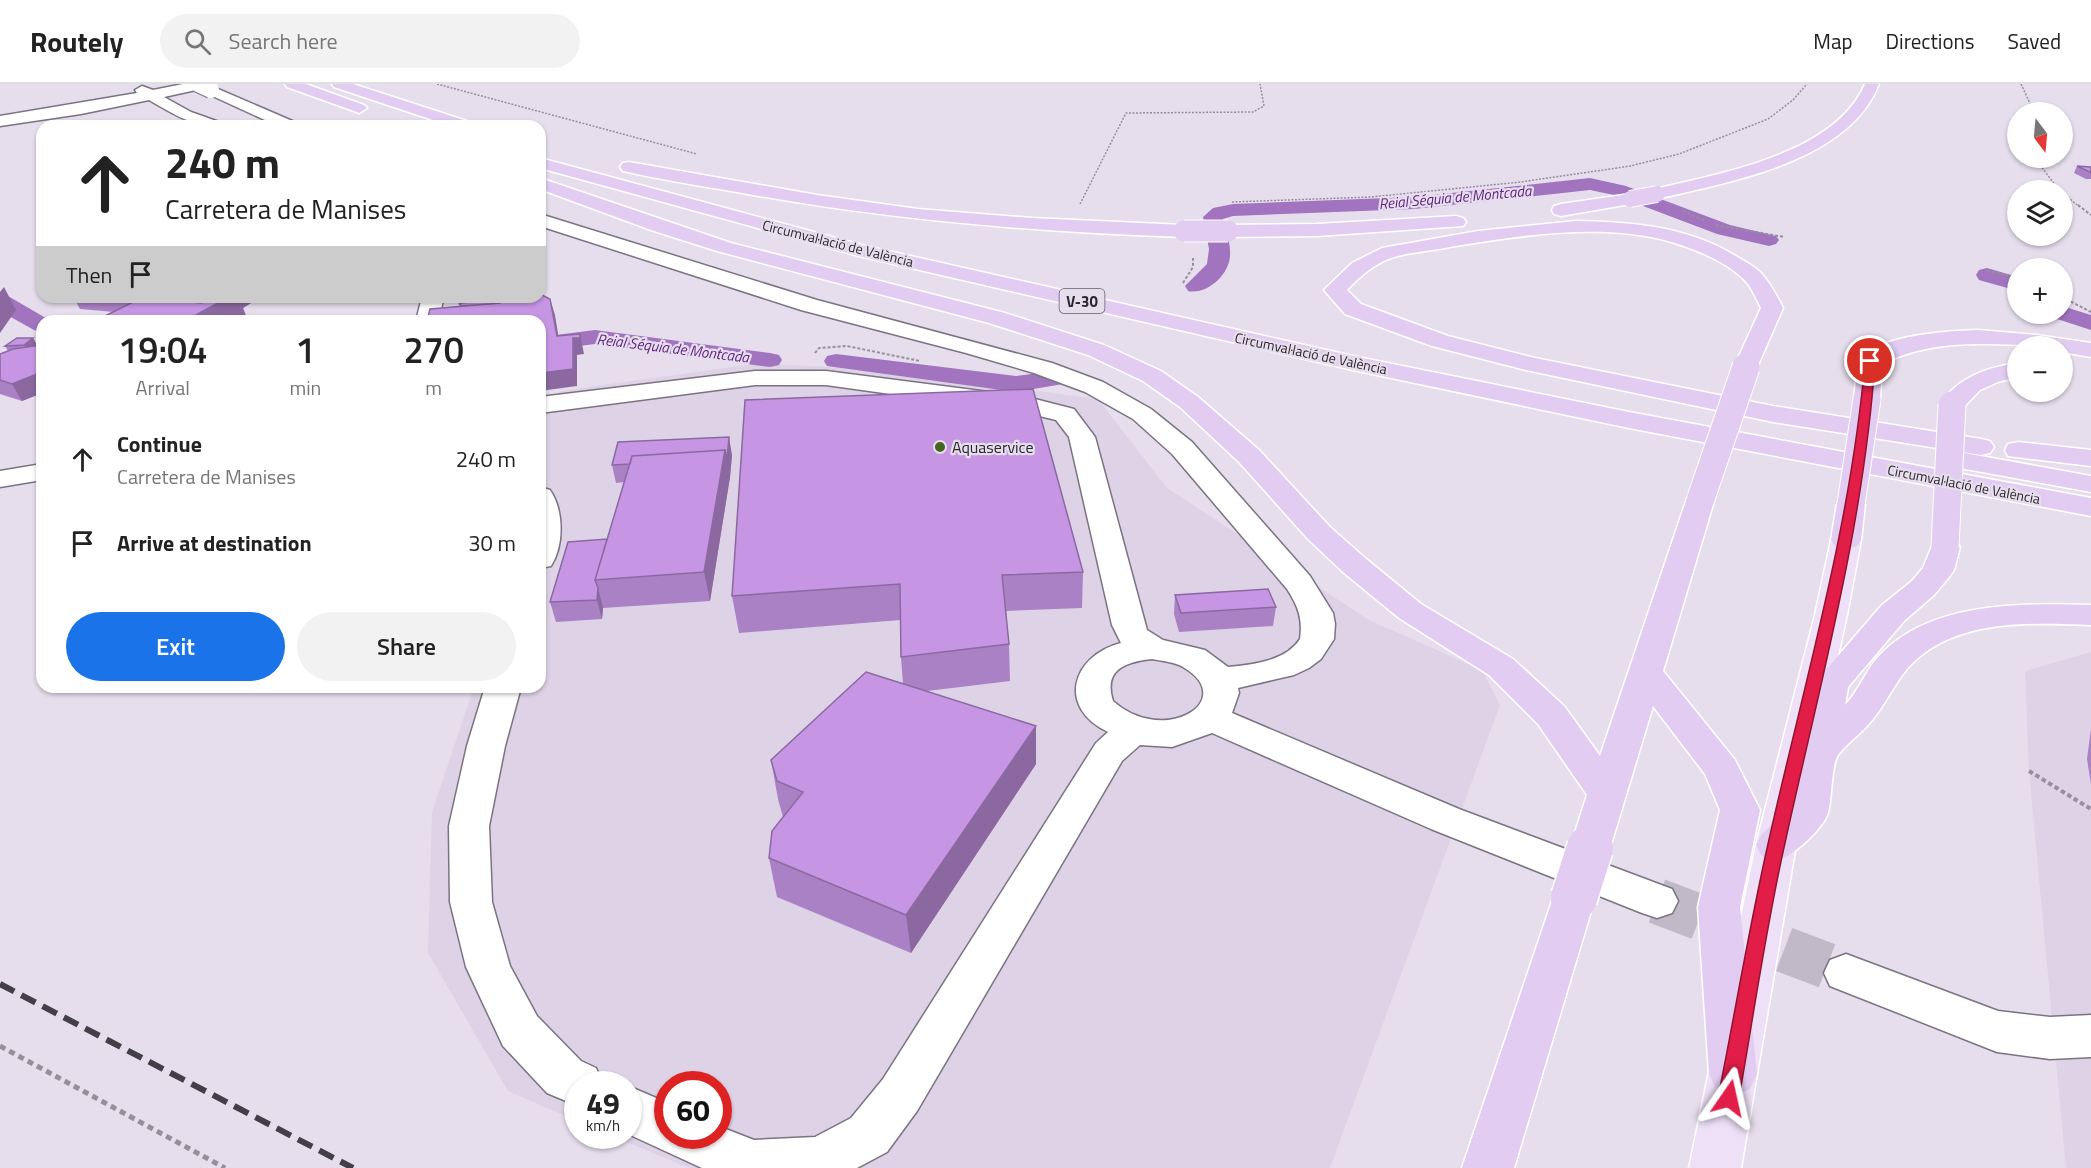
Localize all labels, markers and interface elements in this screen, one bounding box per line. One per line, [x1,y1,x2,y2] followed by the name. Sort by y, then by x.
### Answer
[160,14,580,68] search box
[30,20,124,63] text: Routely
[229,24,338,58] text: Search here
[181,25,214,58] icon: search
[1813,25,1853,57] text: Map
[1886,25,1975,57] text: Directions
[2008,25,2061,57] text: Saved
[2007,102,2073,168] north arrow
[2007,102,2073,402] map controls
[165,130,280,194] text: 240 m
[66,144,144,222] icon: ahead
[1378,179,1534,215] water label: Reial Séquia de Montcada
[2007,180,2073,246] button: layers
[165,188,406,229] text: Carretera de Manises
[760,214,916,272] street label: Circumval·lació de València
[66,258,112,292] text: Then
[124,258,157,291] icon: arrive
[2007,258,2073,324] button: +
[1060,289,1104,313] road number: V-30
[118,322,207,377] text: 19:04
[295,322,315,377] text: 1
[403,322,464,377] text: 270
[596,327,752,369] water label: Reial Séquia de Montcada
[1233,327,1389,379] street label: Circumval·lació de València
[1844,335,1895,386] pin
[2007,336,2073,402] button: −
[1853,344,1886,377] icon: arrive
[136,372,190,403] text: Arrival
[289,372,321,403] text: min
[425,372,442,403] text: m
[117,427,202,461] text: Continue
[952,435,1034,459] place label: Aquaservice
[933,440,947,454] marker: Aquaservice
[456,442,516,476] text: 240 m
[66,443,99,476] icon: ahead
[1886,459,2042,509] street label: Circumval·lació de València
[117,461,296,492] text: Carretera de Manises
[117,526,312,560] text: Arrive at destination
[468,526,516,560] text: 30 m
[66,527,99,560] icon: arrive
[66,612,285,681] button: Exit
[297,612,516,681] button: Share
[1697,1066,1761,1130] position arrow
[654,1071,732,1149] speed limit sign: 60
[586,1080,620,1126] text: 49
[586,1114,620,1137] text: km/h

